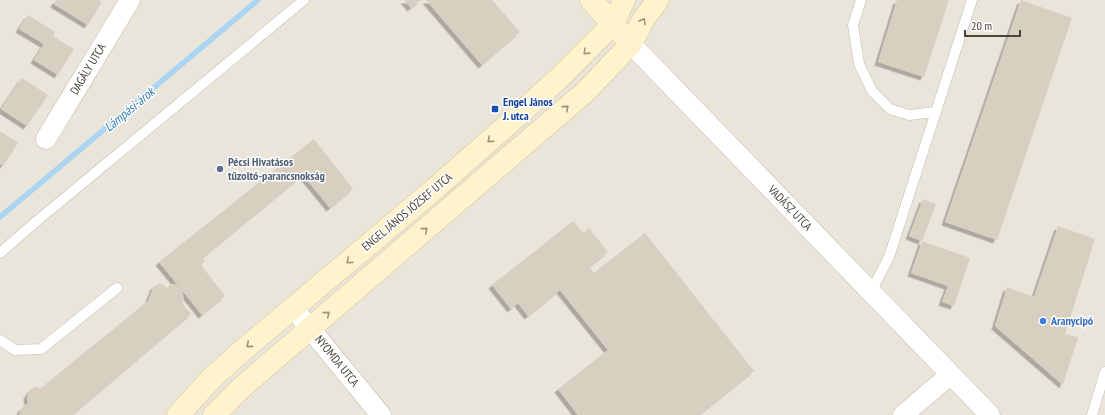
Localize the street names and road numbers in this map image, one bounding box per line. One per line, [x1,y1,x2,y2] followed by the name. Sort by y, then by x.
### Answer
[67,40,109,97] street label: DAGÁLY UTCA
[358,169,455,254] street label: ENGEL JÁNOS JÓZSEF UTCA
[764,181,816,234] street label: VADÁSZ UTCA
[312,332,363,390] street label: NYOMDA UTCA

